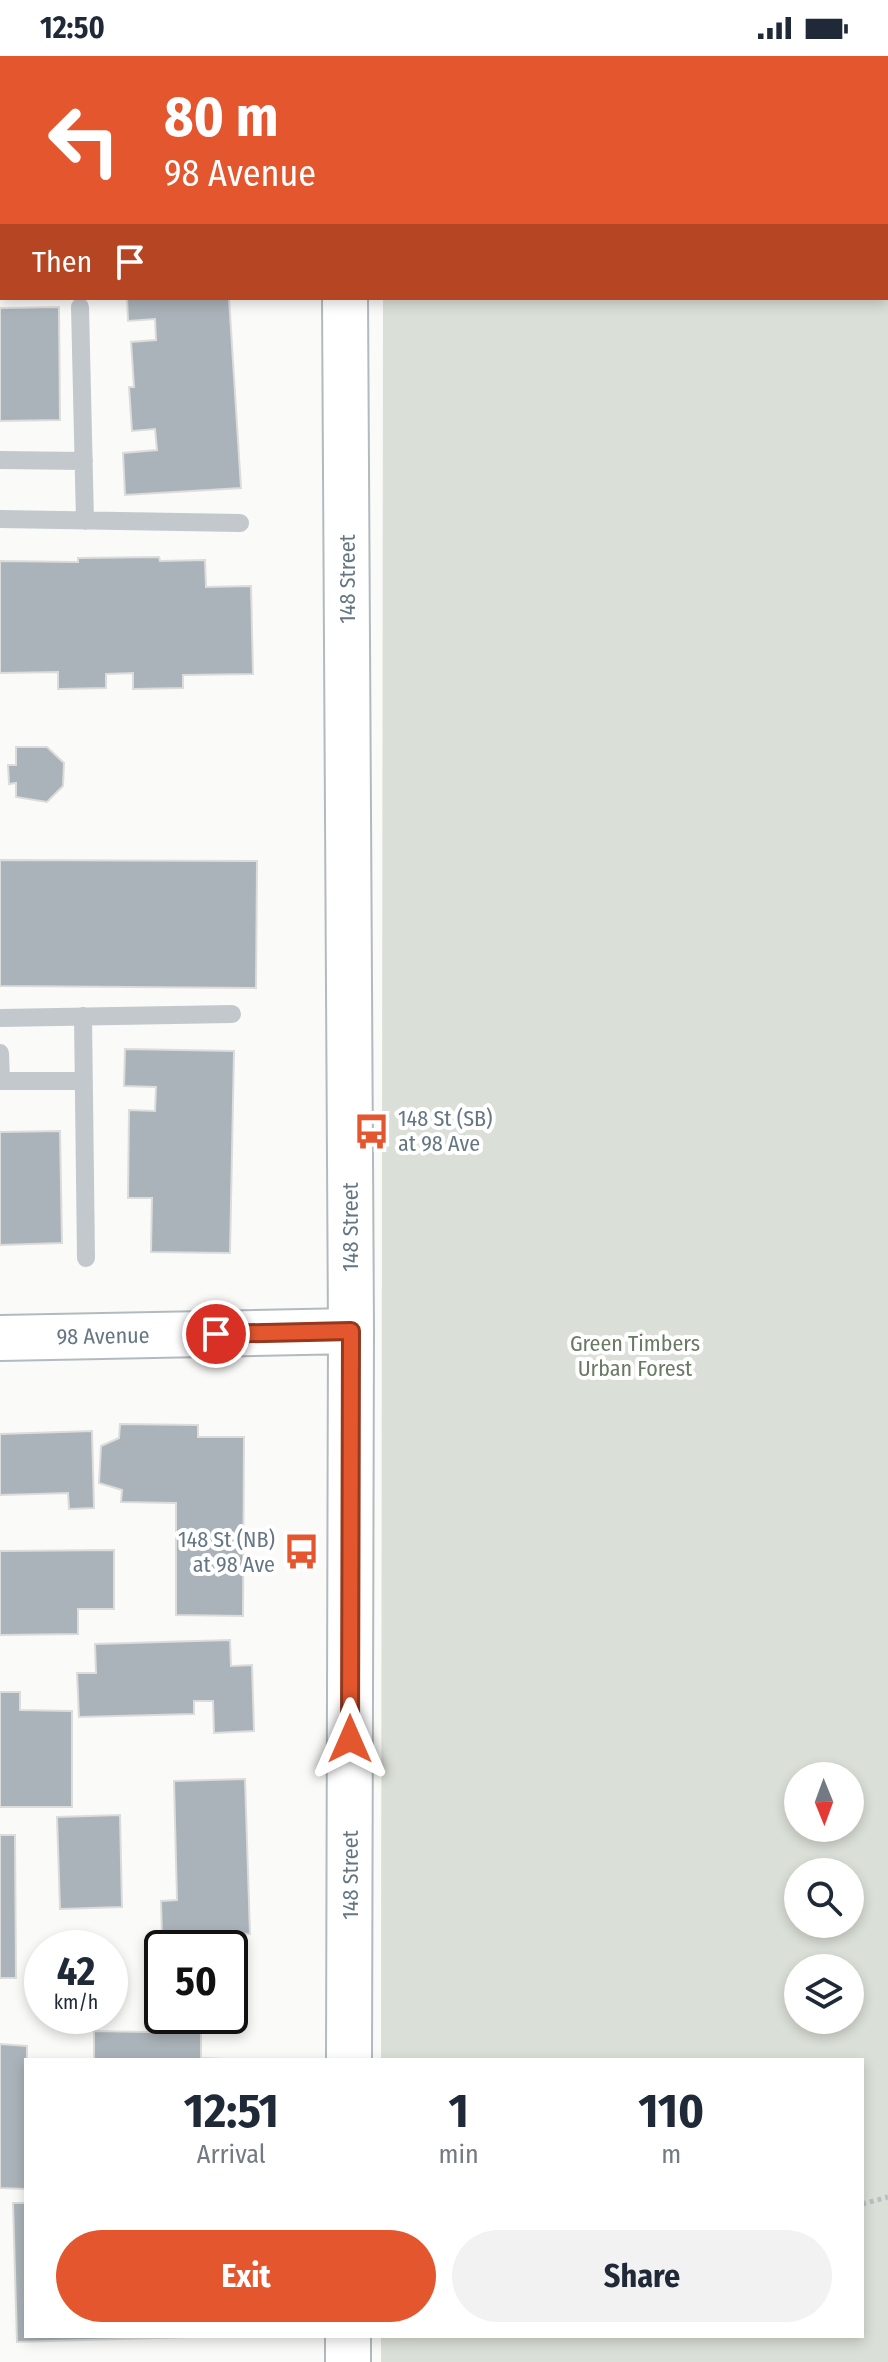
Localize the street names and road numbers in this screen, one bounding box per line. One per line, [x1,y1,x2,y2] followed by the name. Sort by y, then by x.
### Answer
[334,533,361,624] street label: 148 Street
[337,1181,364,1272] street label: 148 Street
[56,1322,150,1350] street label: 98 Avenue
[337,1829,364,1920] street label: 148 Street

